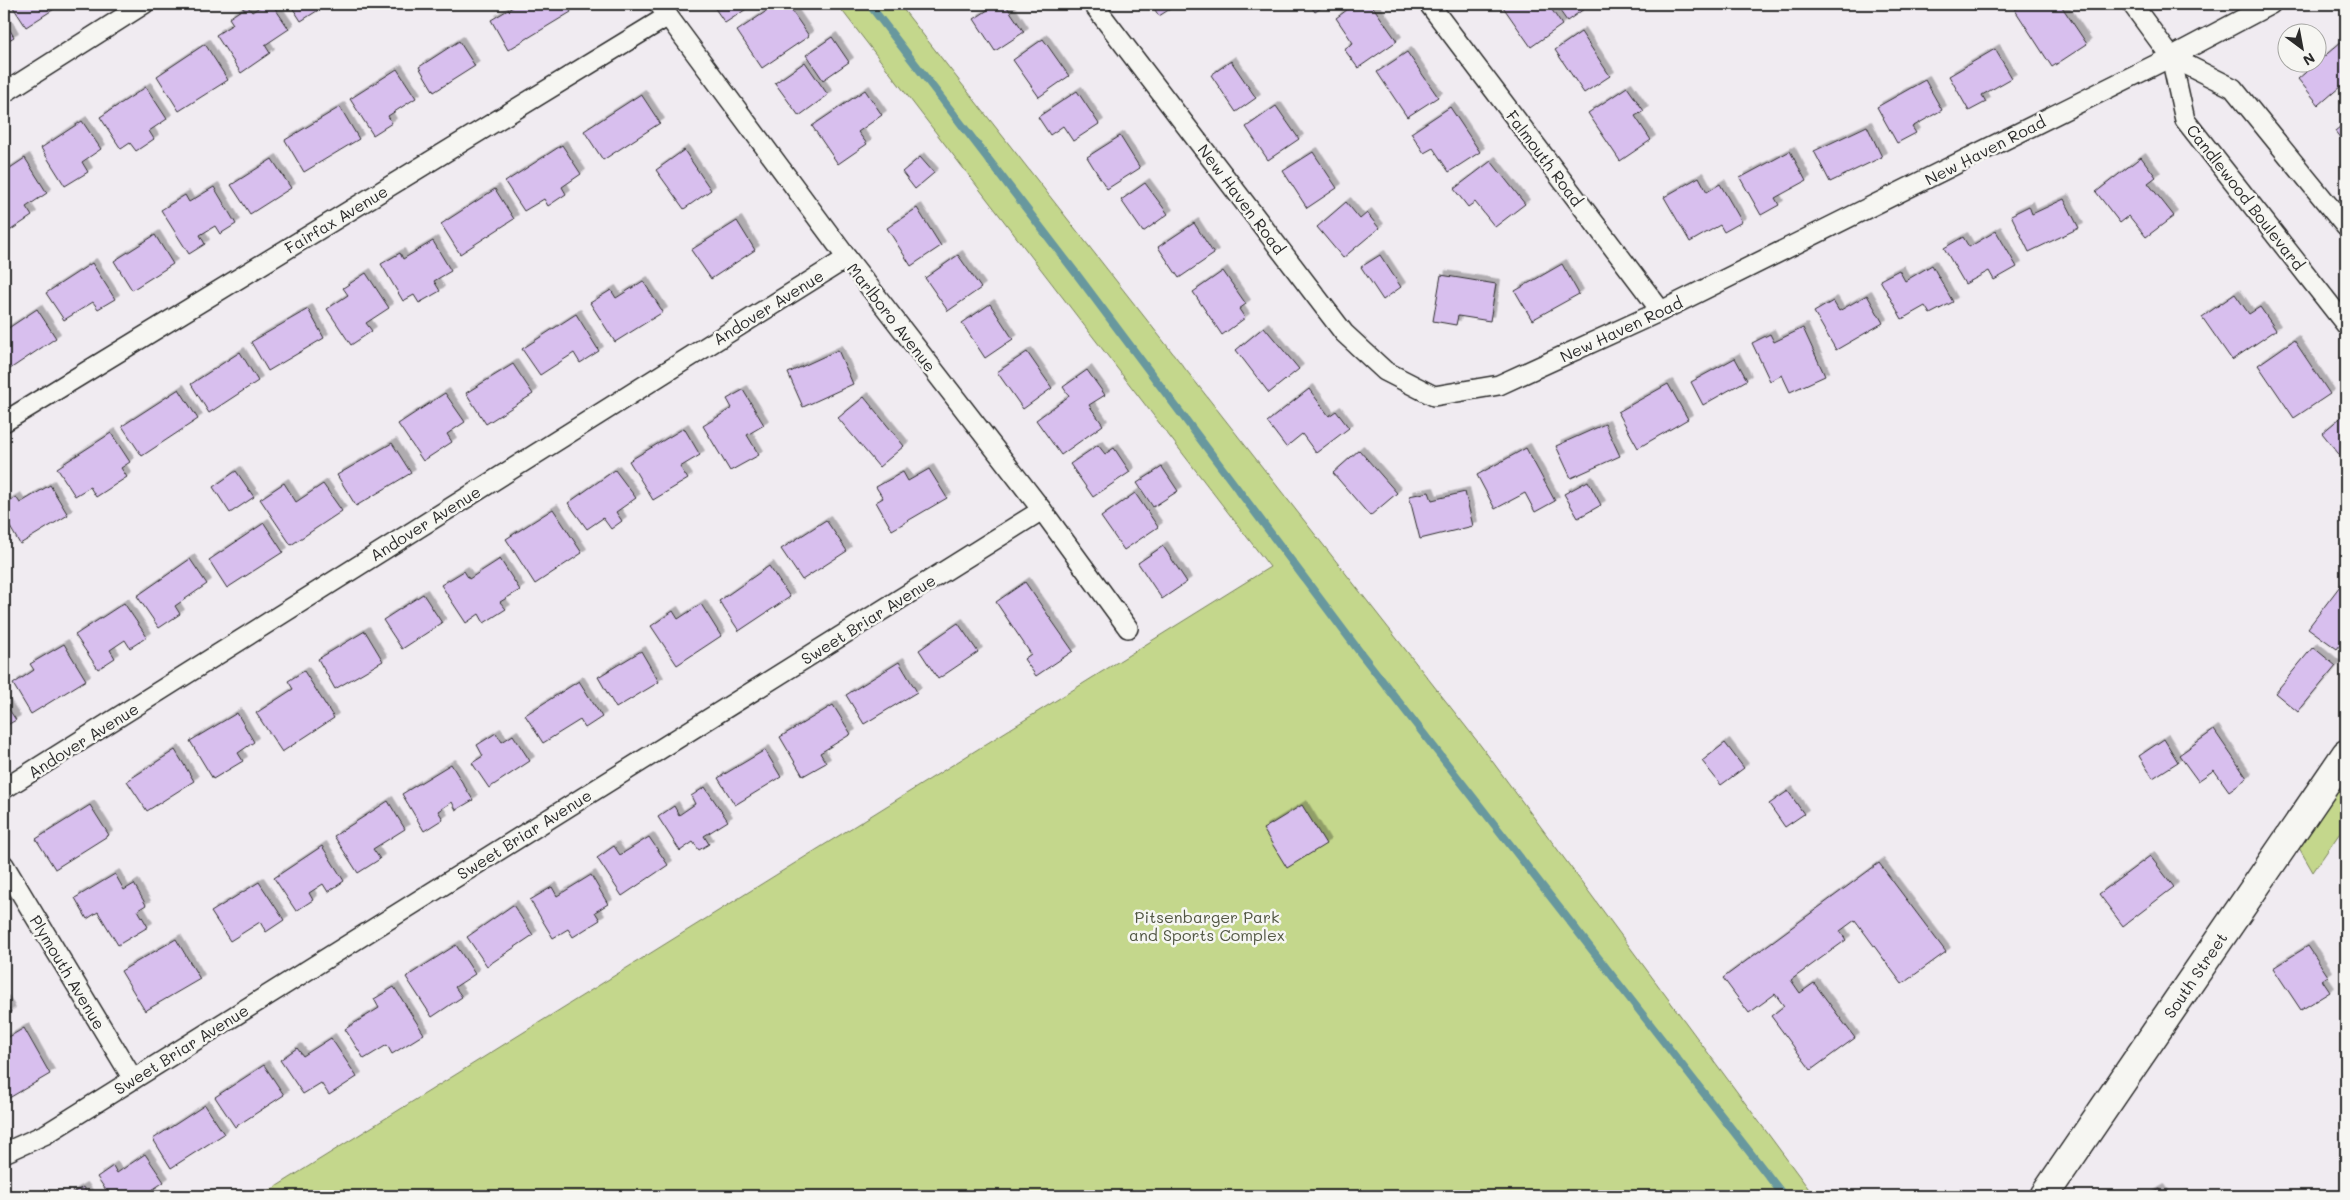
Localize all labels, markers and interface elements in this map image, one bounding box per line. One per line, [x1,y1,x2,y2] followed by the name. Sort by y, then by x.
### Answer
[2278,22,2328,72] north arrow
[2300,49,2319,70] text: N
[1502,106,1588,210] street label: Falmouth Road
[1921,110,2049,190] street label: New Haven Road
[2182,120,2310,274] street label: Candlewood Boulevard
[1194,140,1290,258] street label: New Haven Road
[281,180,391,258] street label: Fairfax Avenue
[843,258,941,376] street label: Marlboro Avenue
[709,265,827,349] street label: Andover Avenue
[1556,291,1686,367] street label: New Haven Road
[366,481,484,565] street label: Andover Avenue
[797,569,939,669] street label: Sweet Briar Avenue
[24,698,142,782] street label: Andover Avenue
[453,784,595,884] street label: Sweet Briar Avenue
[1129,906,1285,945] park label: Pitsenbarger Park and Sports Complex
[26,911,110,1033] street label: Plymouth Avenue
[2159,928,2231,1022] street label: South Street
[110,999,252,1099] street label: Sweet Briar Avenue

